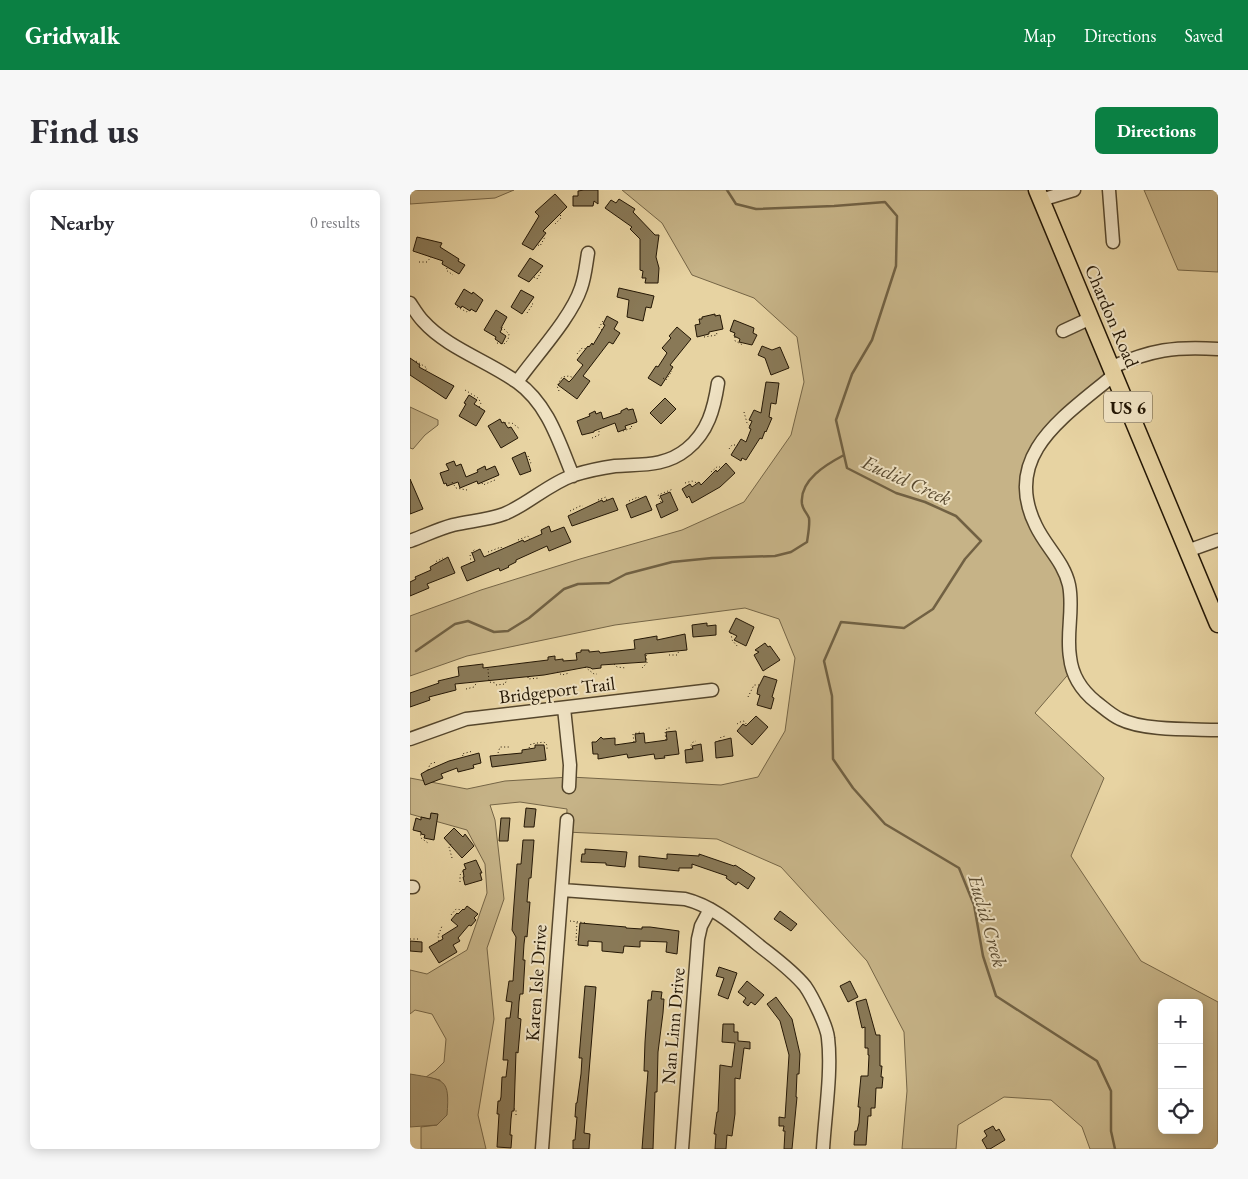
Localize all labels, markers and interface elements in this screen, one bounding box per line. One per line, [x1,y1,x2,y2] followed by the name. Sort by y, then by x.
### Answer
[25,20,120,51] text: Gridwalk
[1024,24,1056,47] text: Map
[1084,24,1156,47] text: Directions
[1184,24,1223,47] text: Saved
[1095,107,1218,154] button: Directions
[30,108,139,153] text: Find us
[50,209,114,236] text: Nearby
[310,212,360,233] text: 0 results
[1079,261,1145,372] street label: Chardon Road
[1104,392,1152,422] road number: US 6
[857,448,956,511] water label: Euclid Creek
[498,670,617,710] street label: Bridgeport Trail
[962,871,1014,970] water label: Euclid Creek
[519,924,553,1042] street label: Karen Isle Drive
[655,967,691,1085] street label: Nan Linn Drive
[1158,999,1203,1134] map controls
[1158,999,1203,1044] button: +
[1158,1044,1203,1089] button: −
[1158,1089,1203,1134] button: locate

